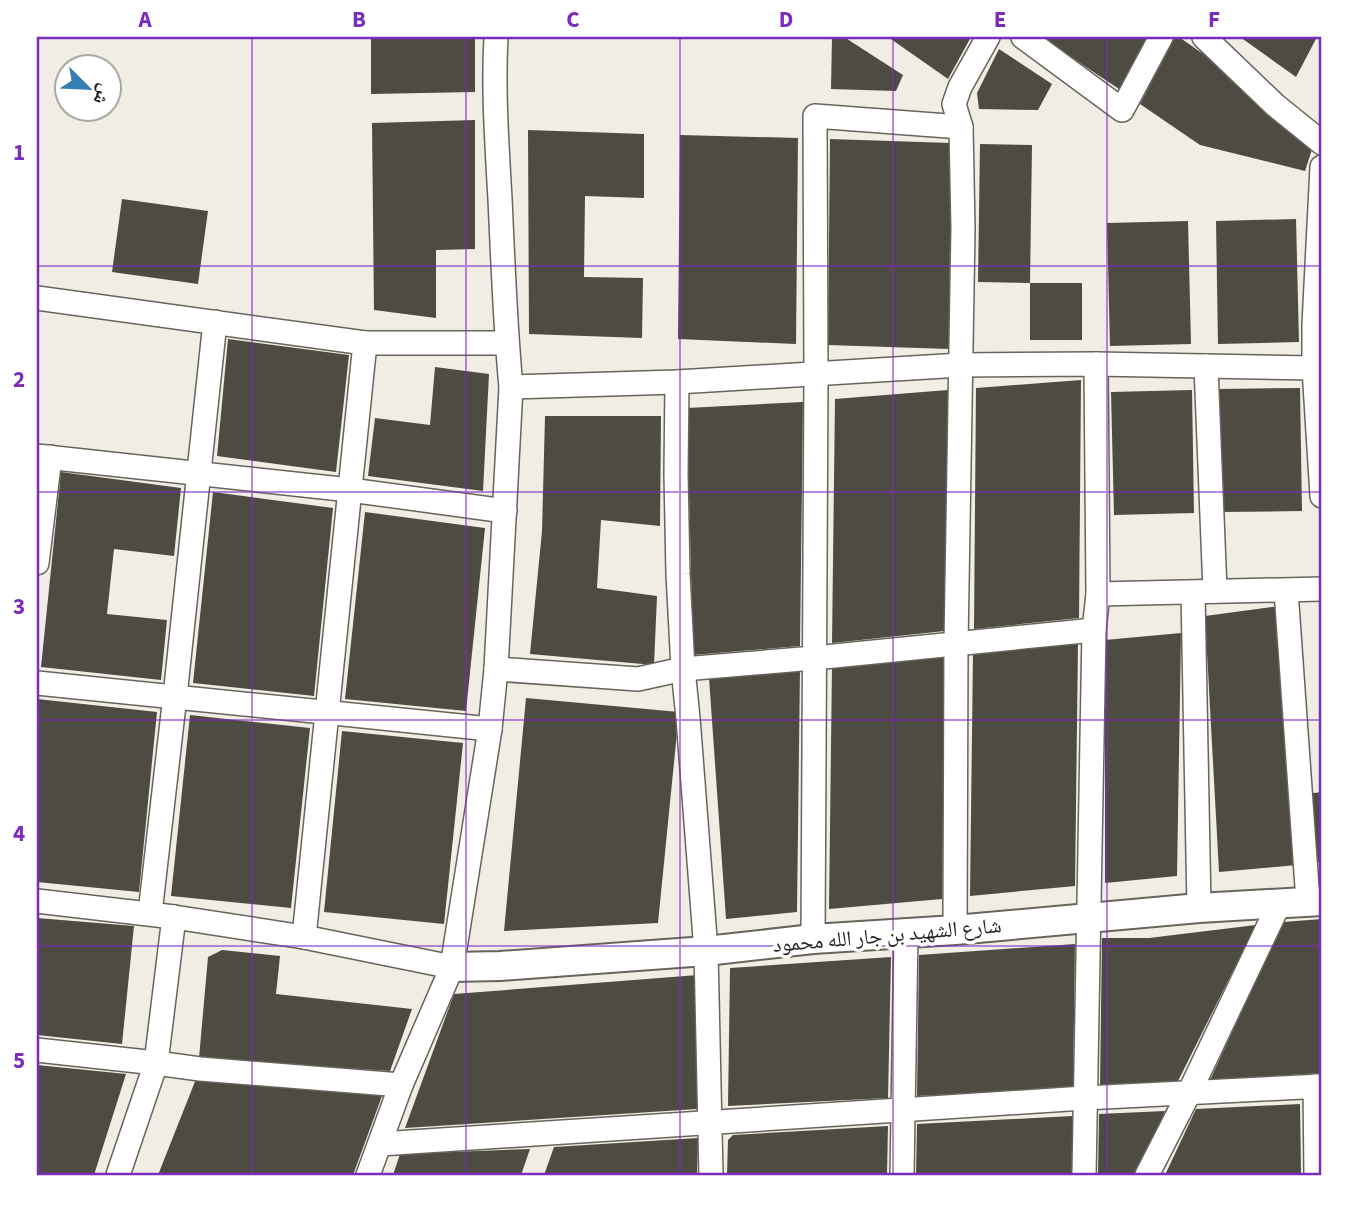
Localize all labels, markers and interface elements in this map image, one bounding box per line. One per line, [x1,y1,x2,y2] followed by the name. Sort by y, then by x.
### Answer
[137,3,152,36] text: A
[352,3,366,36] text: B
[566,3,580,36] text: C
[779,3,793,36] text: D
[994,3,1006,36] text: E
[1208,3,1220,36] text: F
[52,52,122,122] north arrow
[86,80,119,109] text: ش
[13,136,25,169] text: 1
[13,363,25,396] text: 2
[13,590,25,623] text: 3
[13,817,25,850] text: 4
[771,910,1003,960] street label: شارع الشهيد بن جار الله محمود
[13,1044,25,1077] text: 5

